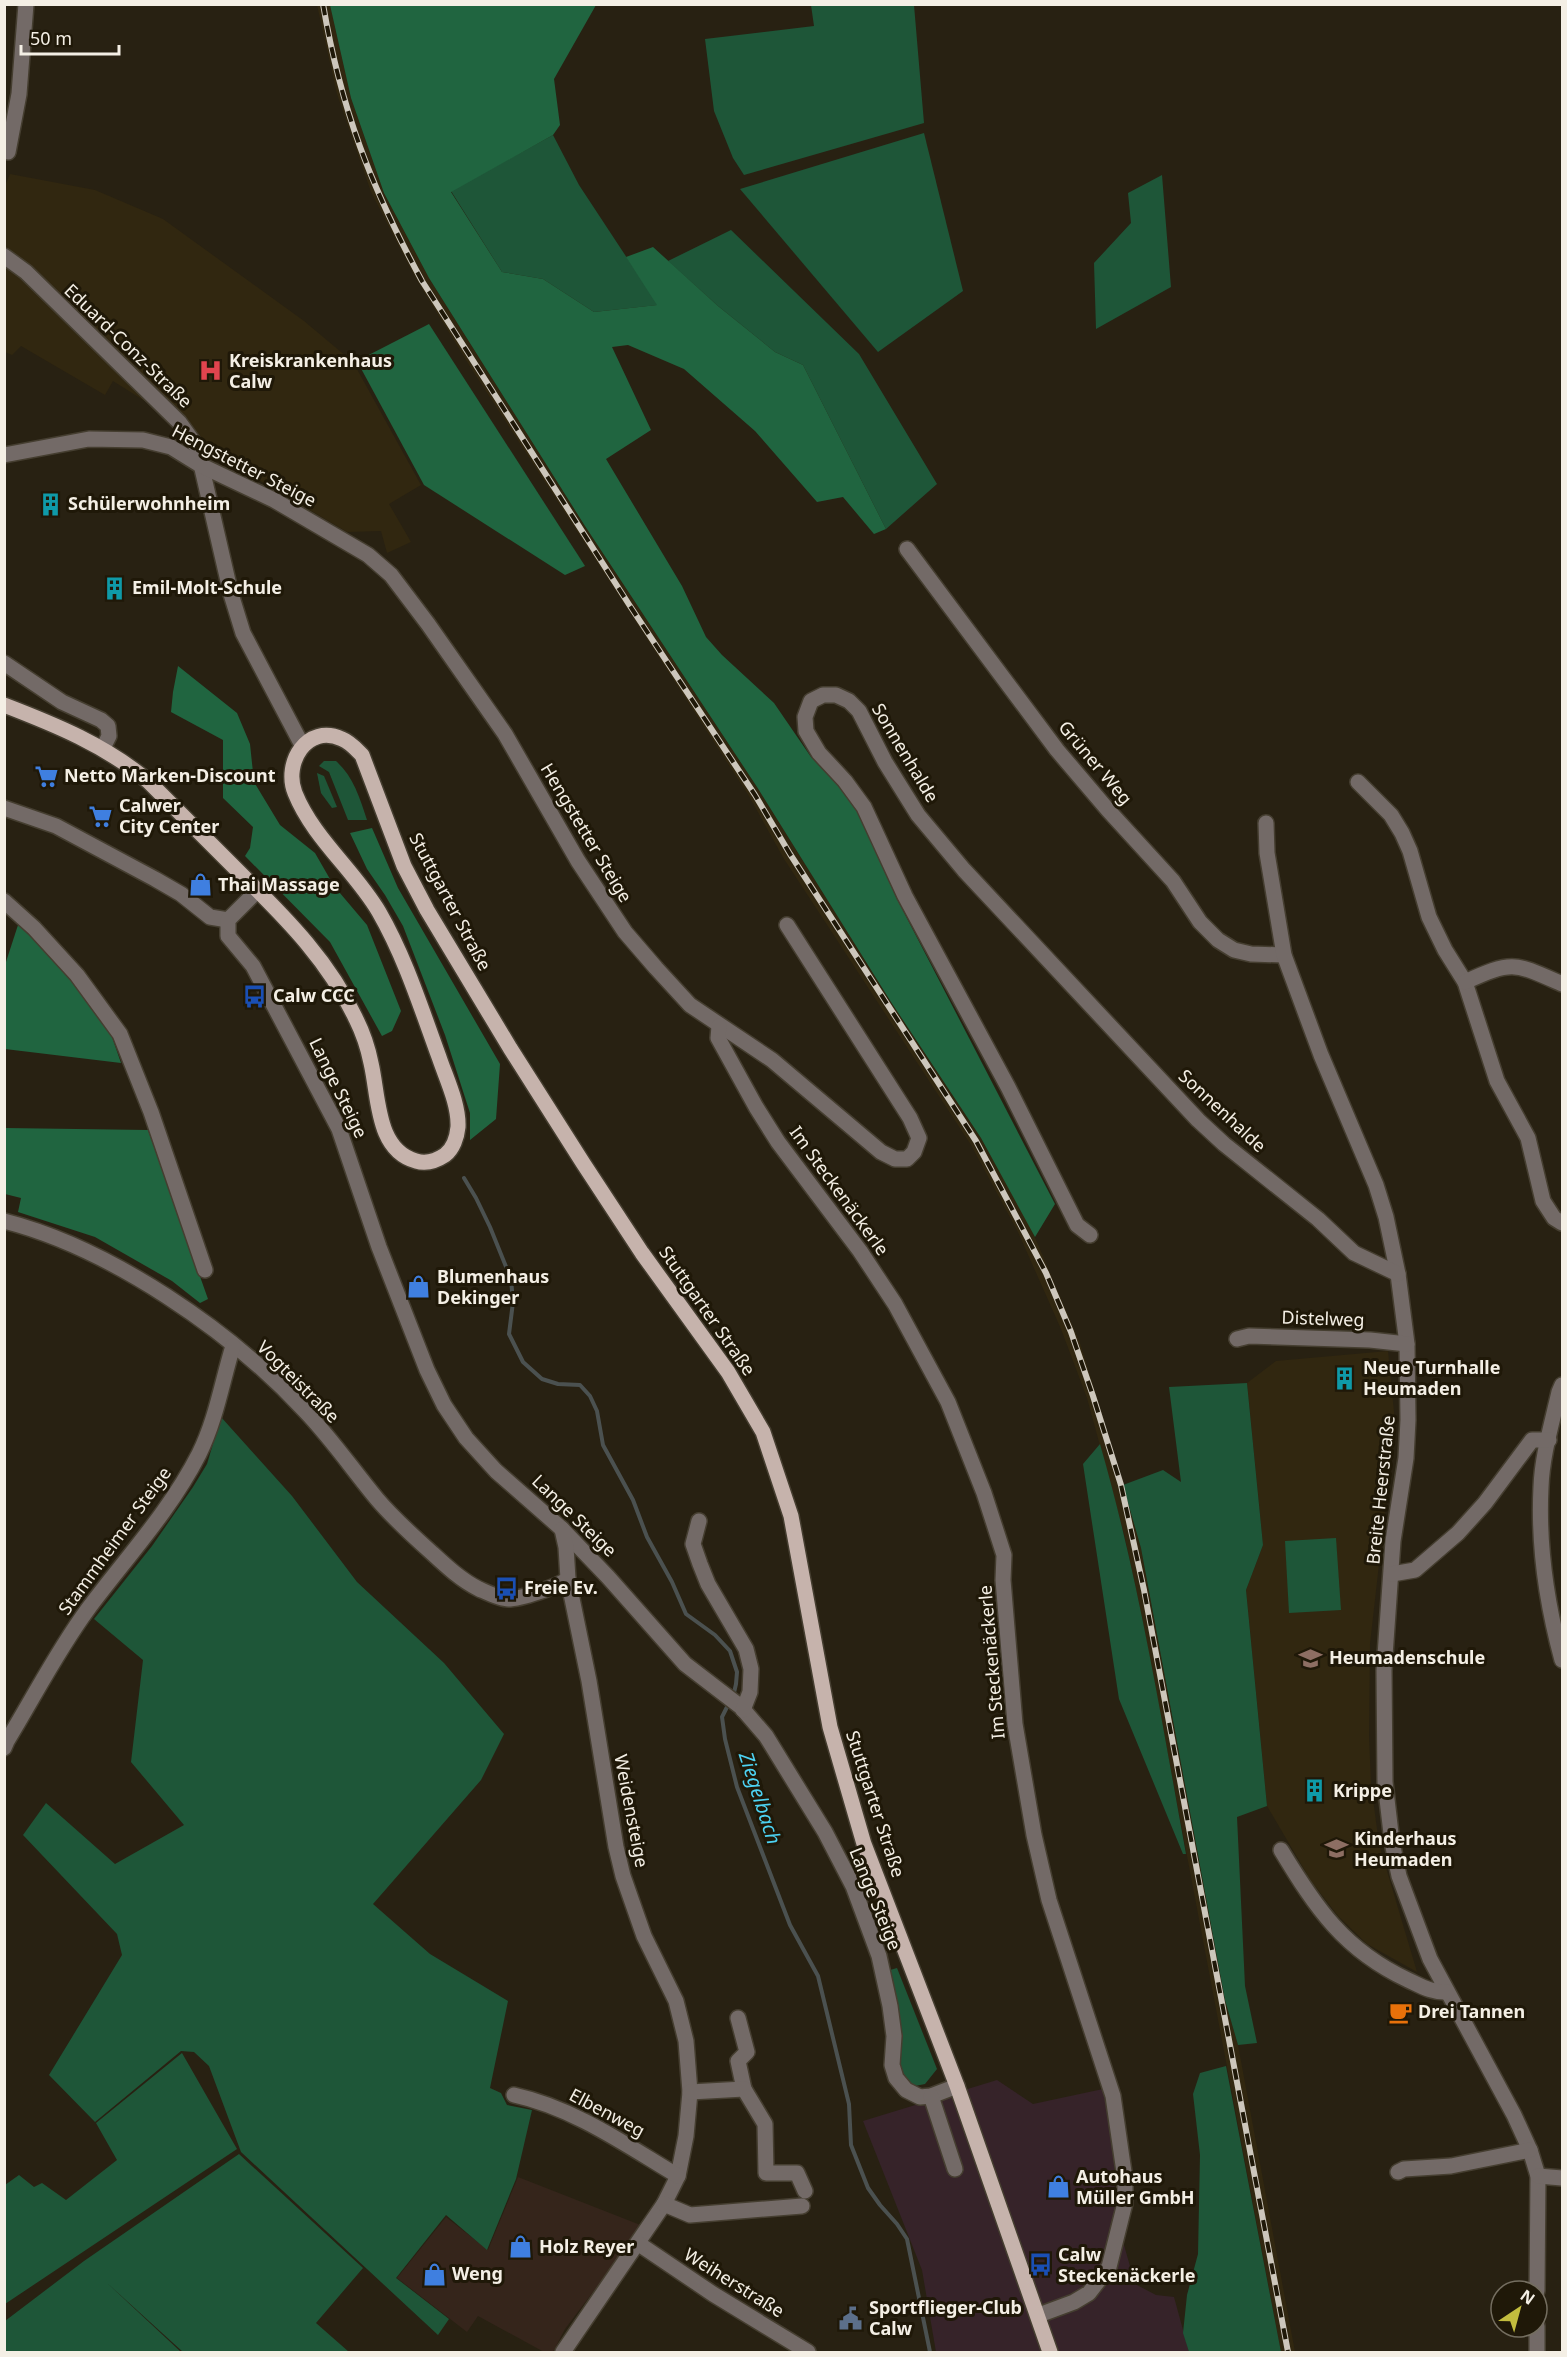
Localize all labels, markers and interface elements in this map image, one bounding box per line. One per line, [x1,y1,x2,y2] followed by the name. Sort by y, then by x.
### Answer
[21,18,118,56] scale bar
[30,26,72,50] text: 50 m
[60,278,198,413] street label: Eduard-Conz-Straße
[229,348,392,393] place label: Kreiskrankenhaus Calw
[198,358,224,384] hospital icon: Kreiskrankenhaus Calw
[168,418,321,512] street label: Hengstetter Steige
[37,491,63,517] building icon: Schülerwohnheim
[68,491,230,515] place label: Schülerwohnheim
[101,575,127,601] building icon: Emil-Molt-Schule
[132,575,282,599] place label: Emil-Molt-Schule
[867,699,945,806] street label: Sonnenhalde
[1054,715,1138,809] street label: Grüner Weg
[536,758,638,907] street label: Hengstetter Steige
[33,763,59,789] supermarket icon: Netto Marken-Discount
[64,763,276,787] place label: Netto Marken-Discount
[119,793,219,838] place label: Calwer City Center
[88,803,114,829] supermarket icon: Calwer City Center
[404,828,497,975] street label: Stuttgarter Straße
[187,872,213,898] shop icon: Thai Massage
[218,872,340,896] place label: Thai Massage
[242,983,268,1009] bus stop icon: Calw CCC
[273,983,355,1007] place label: Calw CCC
[304,1033,374,1142] street label: Lange Steige
[1174,1064,1272,1157] street label: Sonnenhalde
[785,1121,895,1260] street label: Im Steckenäckerle
[654,1241,762,1380] street label: Stuttgarter Straße
[437,1264,549,1309] place label: Blumenhaus Dekinger
[406,1274,432,1300] shop icon: Blumenhaus Dekinger
[1281,1305,1365,1331] street label: Distelweg
[252,1335,345,1428] street label: Vogteistraße
[1363,1355,1500,1400] place label: Neue Turnhalle Heumaden
[1332,1365,1358,1391] building icon: Neue Turnhalle Heumaden
[1360,1414,1400,1566] street label: Breite Heerstraße
[52,1462,176,1619] street label: Stammheimer Steige
[527,1469,622,1562] street label: Lange Steige
[493,1575,519,1601] bus stop icon: Freie Ev.
[524,1575,598,1599] place label: Freie Ev.
[972,1584,1010,1740] street label: Im Steckenäckerle
[1298,1645,1324,1671] school or university icon: Heumadenschule
[1329,1645,1485,1669] place label: Heumadenschule
[841,1727,911,1880] street label: Stuttgarter Straße
[732,1747,788,1848] water label: Ziegelbach
[609,1752,655,1869] street label: Weidensteige
[1302,1778,1328,1804] building icon: Krippe
[1333,1778,1392,1802] place label: Krippe
[1354,1826,1456,1871] place label: Kinderhaus Heumaden
[1323,1836,1349,1862] school or university icon: Kinderhaus Heumaden
[844,1844,907,1954] street label: Lange Steige
[1387,1999,1413,2025] cafe icon: Drei Tannen
[1418,1999,1525,2023] place label: Drei Tannen
[565,2082,649,2142] street label: Elbenweg
[1076,2164,1195,2209] place label: Autohaus Müller GmbH
[1045,2174,1071,2200] shop icon: Autohaus Müller GmbH
[508,2234,534,2260] shop icon: Holz Reyer
[539,2234,634,2258] place label: Holz Reyer
[680,2242,789,2322] street label: Weiherstraße
[1058,2242,1196,2287] place label: Calw Steckenäckerle
[1027,2252,1053,2278] bus stop icon: Calw Steckenäckerle
[421,2261,447,2287] shop icon: Weng
[452,2261,503,2285] place label: Weng
[1489,2279,1549,2339] north arrow
[1516,2284,1540,2310] text: N
[869,2295,1022,2340] place label: Sportflieger-Club Calw
[838,2305,864,2331] public building icon: Sportflieger-Club Calw

